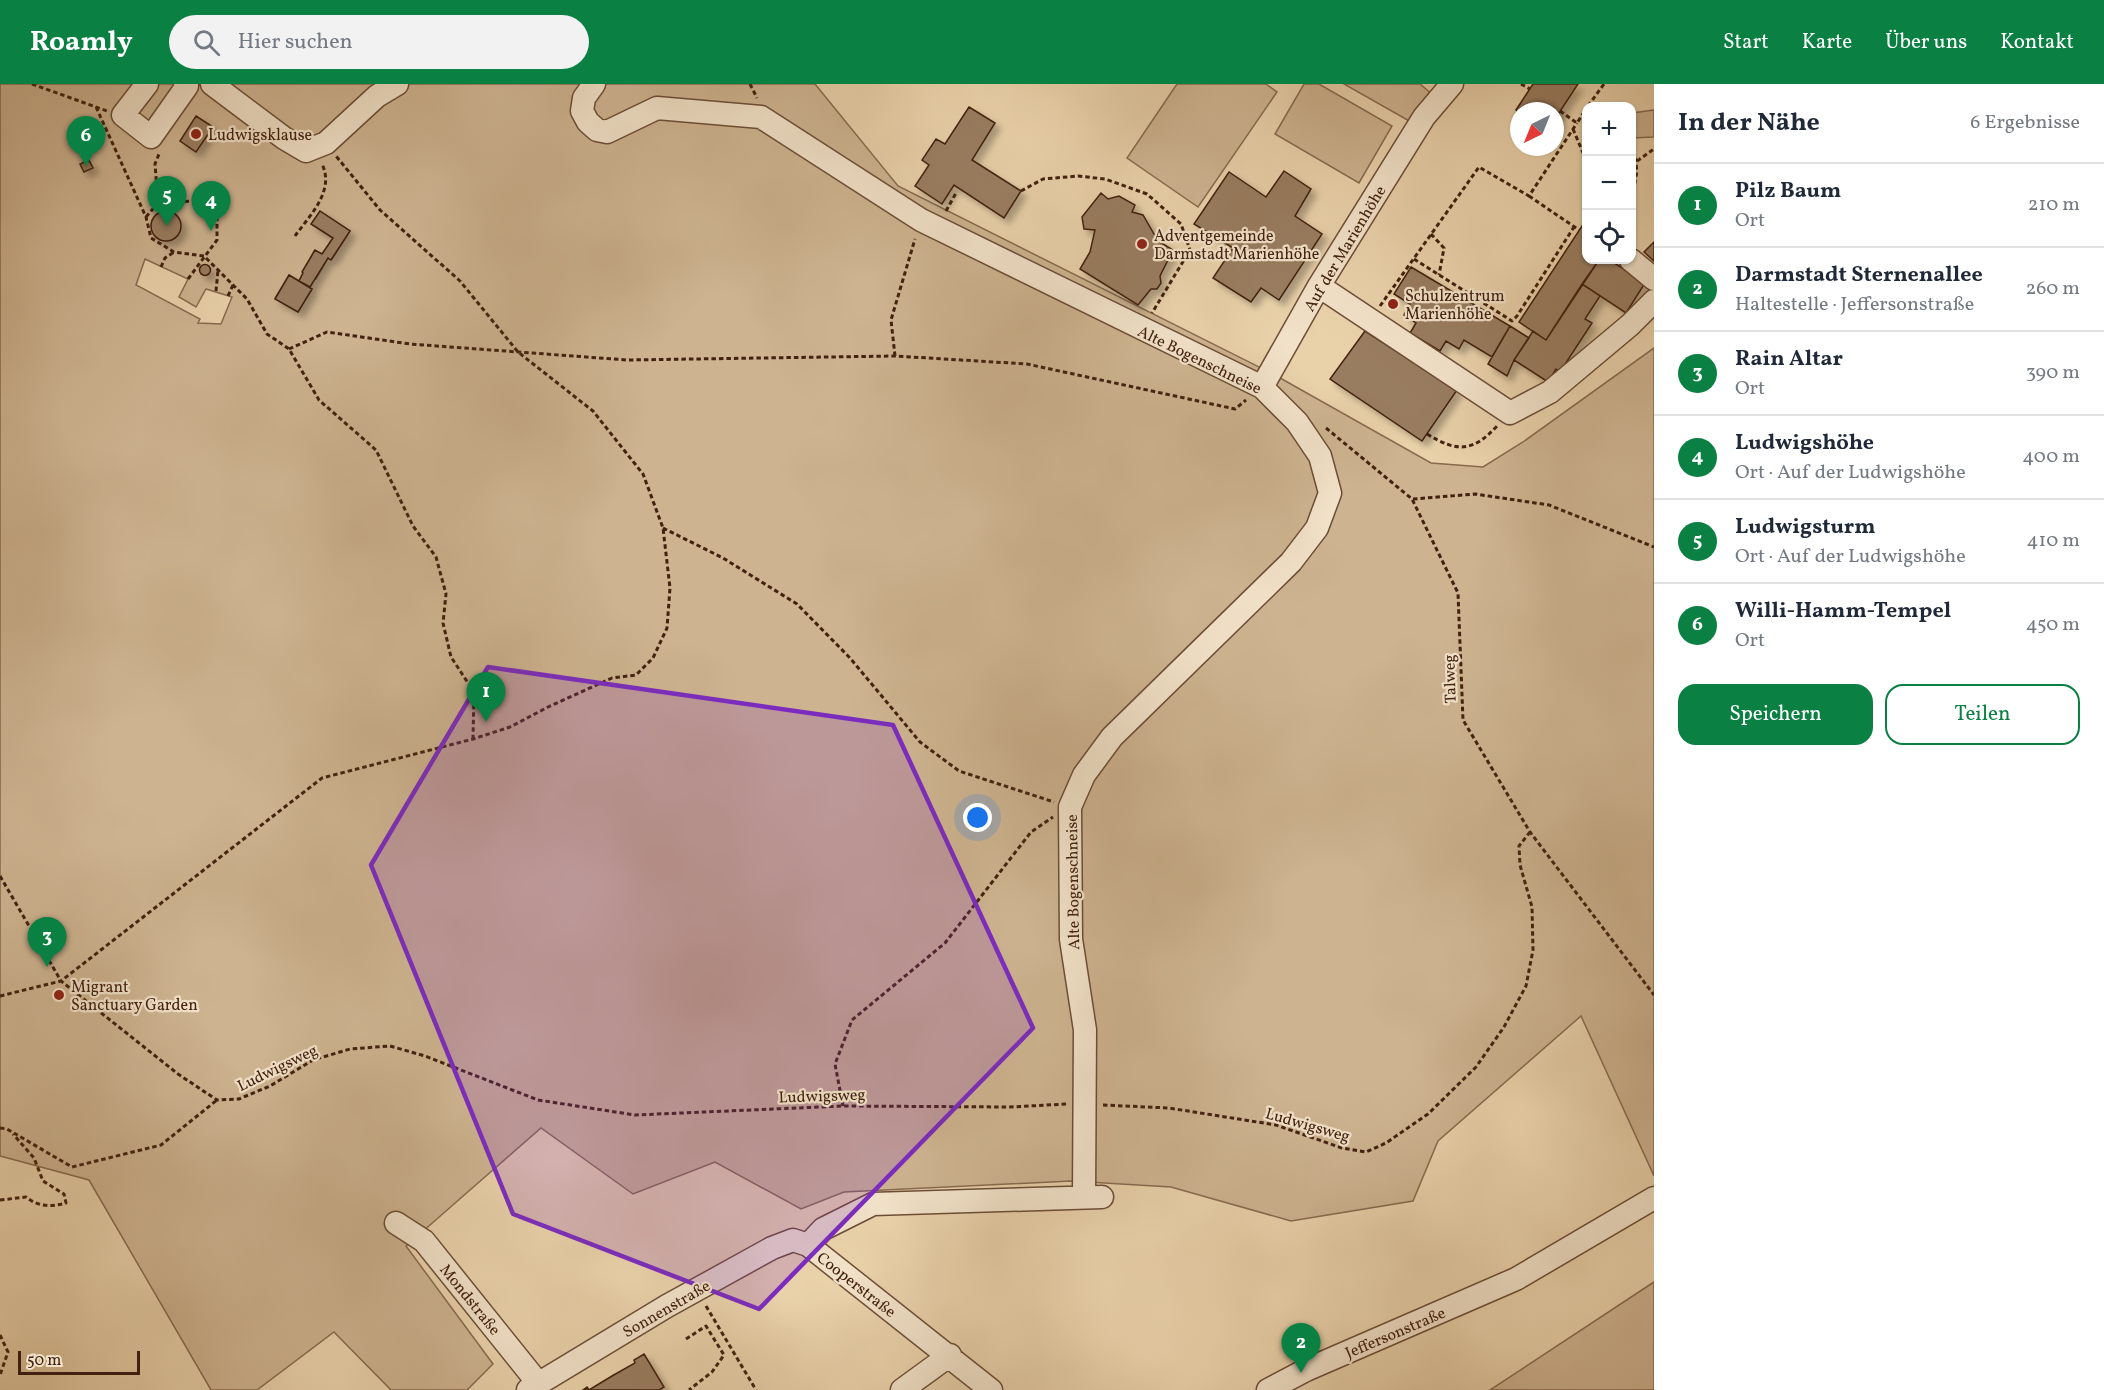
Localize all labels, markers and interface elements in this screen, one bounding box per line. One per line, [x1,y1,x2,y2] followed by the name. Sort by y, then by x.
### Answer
[169,15,589,69] search box
[30,23,133,62] text: Roamly
[190,26,223,59] icon: search
[238,27,353,58] text: Hier suchen
[1723,28,1769,57] text: Start
[1802,28,1852,57] text: Karte
[1885,28,1967,57] text: Über uns
[2000,28,2074,57] text: Kontakt
[1510,102,1564,156] north arrow
[1582,102,1636,264] map controls
[1582,102,1636,156] button: +
[1678,105,1820,141] text: In der Nähe
[1970,109,2080,137] text: 6 Ergebnisse
[66,116,106,166] pin: 6
[208,125,312,147] place label: Ludwigsklause
[189,127,203,141] marker: Ludwigsklause
[1582,156,1636,210] button: −
[148,176,186,226] pin: 5
[1735,176,1841,207] text: Pilz Baum
[192,182,230,231] pin: 4
[1299,182,1392,316] street label: Auf der Marienhöhe
[1693,191,1702,219] text: 1
[2028,191,2080,219] text: 210 m
[1735,207,1765,235] text: Ort
[1582,210,1636,264] button: locate
[1154,226,1319,266] place label: Adventgemeinde Darmstadt Marienhöhe
[1135,237,1149,251] marker: Adventgemeinde Darmstadt Marienhöhe
[1735,260,1983,291] text: Darmstadt Sternenallee
[1692,275,1703,303] text: 2
[2025,275,2080,303] text: 260 m
[1405,286,1505,326] place label: Schulzentrum Marienhöhe
[1735,291,1974,319] text: Haltestelle · Jeffersonstraße
[1386,297,1400,311] marker: Schulzentrum Marienhöhe
[1133,321,1265,400] street label: Alte Bogenschneise
[1735,344,1843,375] text: Rain Altar
[1692,359,1703,387] text: 3
[2026,359,2080,387] text: 390 m
[1735,375,1765,403] text: Ort
[1735,428,1874,459] text: Ludwigshöhe
[1691,443,1704,471] text: 4
[2022,443,2080,471] text: 400 m
[1735,459,1966,487] text: Ort · Auf der Ludwigshöhe
[1735,512,1876,543] text: Ludwigsturm
[1693,527,1702,555] text: 5
[2027,527,2080,555] text: 410 m
[1735,543,1966,571] text: Ort · Auf der Ludwigshöhe
[1735,596,1951,627] text: Willi-Hamm-Tempel
[1692,611,1703,639] text: 6
[2026,611,2080,639] text: 450 m
[1735,627,1765,655] text: Ort
[1439,654,1463,704] street label: Talweg
[466,672,506,722] pin: 1
[1678,684,1873,745] button: Speichern
[1885,684,2080,745] button: Teilen
[963,803,992,832] your location
[1062,814,1086,950] street label: Alte Bogenschneise
[28,918,66,967] pin: 3
[71,977,198,1017] place label: Migrant Sanctuary Garden
[52,988,66,1002] marker: Migrant Sanctuary Garden
[234,1040,322,1098] street label: Ludwigsweg
[778,1084,866,1110] street label: Ludwigsweg
[1263,1103,1352,1148] street label: Ludwigsweg
[811,1248,900,1324] street label: Cooperstraße
[434,1260,505,1341] street label: Mondstraße
[619,1276,715,1344] street label: Sonnenstraße
[1342,1303,1449,1365] street label: Jeffersonstraße
[1282,1324,1320,1373] pin: 2
[18,1348,140,1376] scale bar
[27,1350,61,1372] text: 50 m

